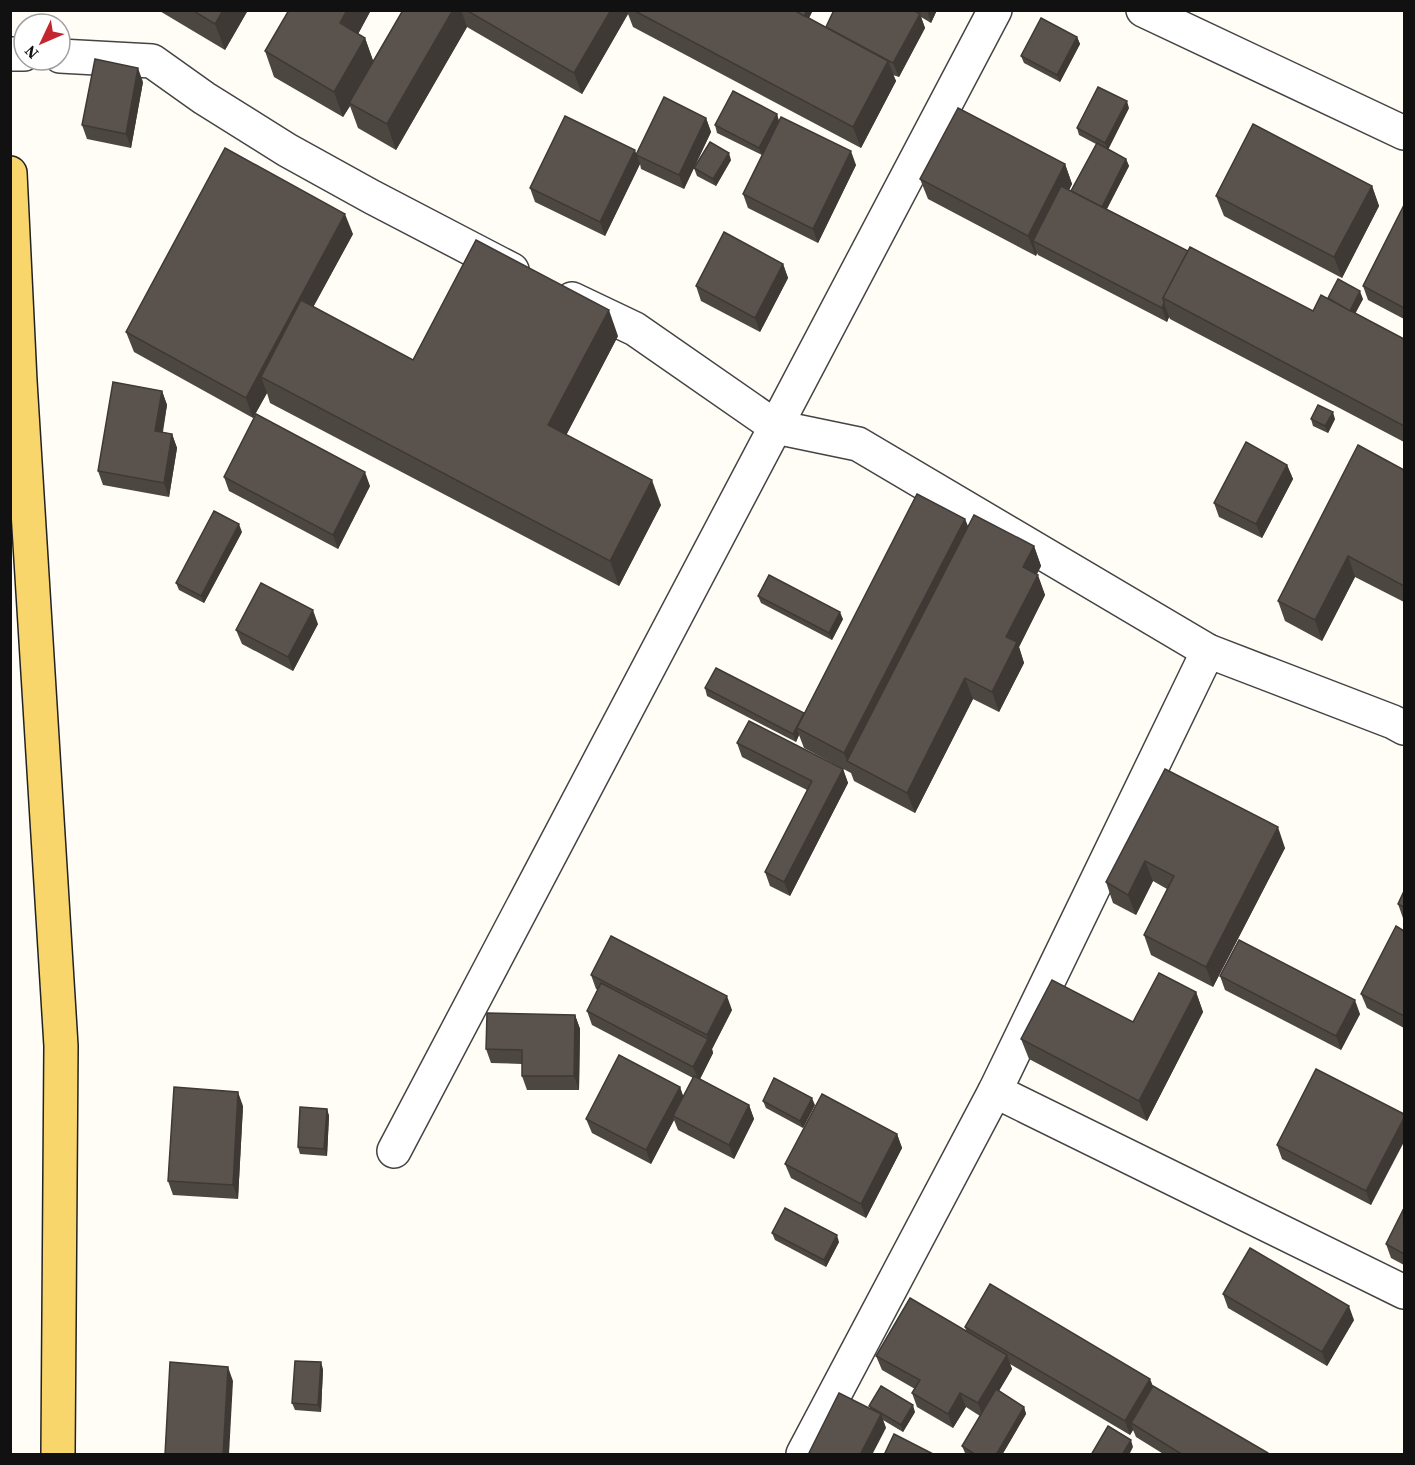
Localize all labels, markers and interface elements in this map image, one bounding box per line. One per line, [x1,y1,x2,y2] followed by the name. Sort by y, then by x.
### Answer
[12,12,72,72] north arrow
[19,40,43,64] text: N

